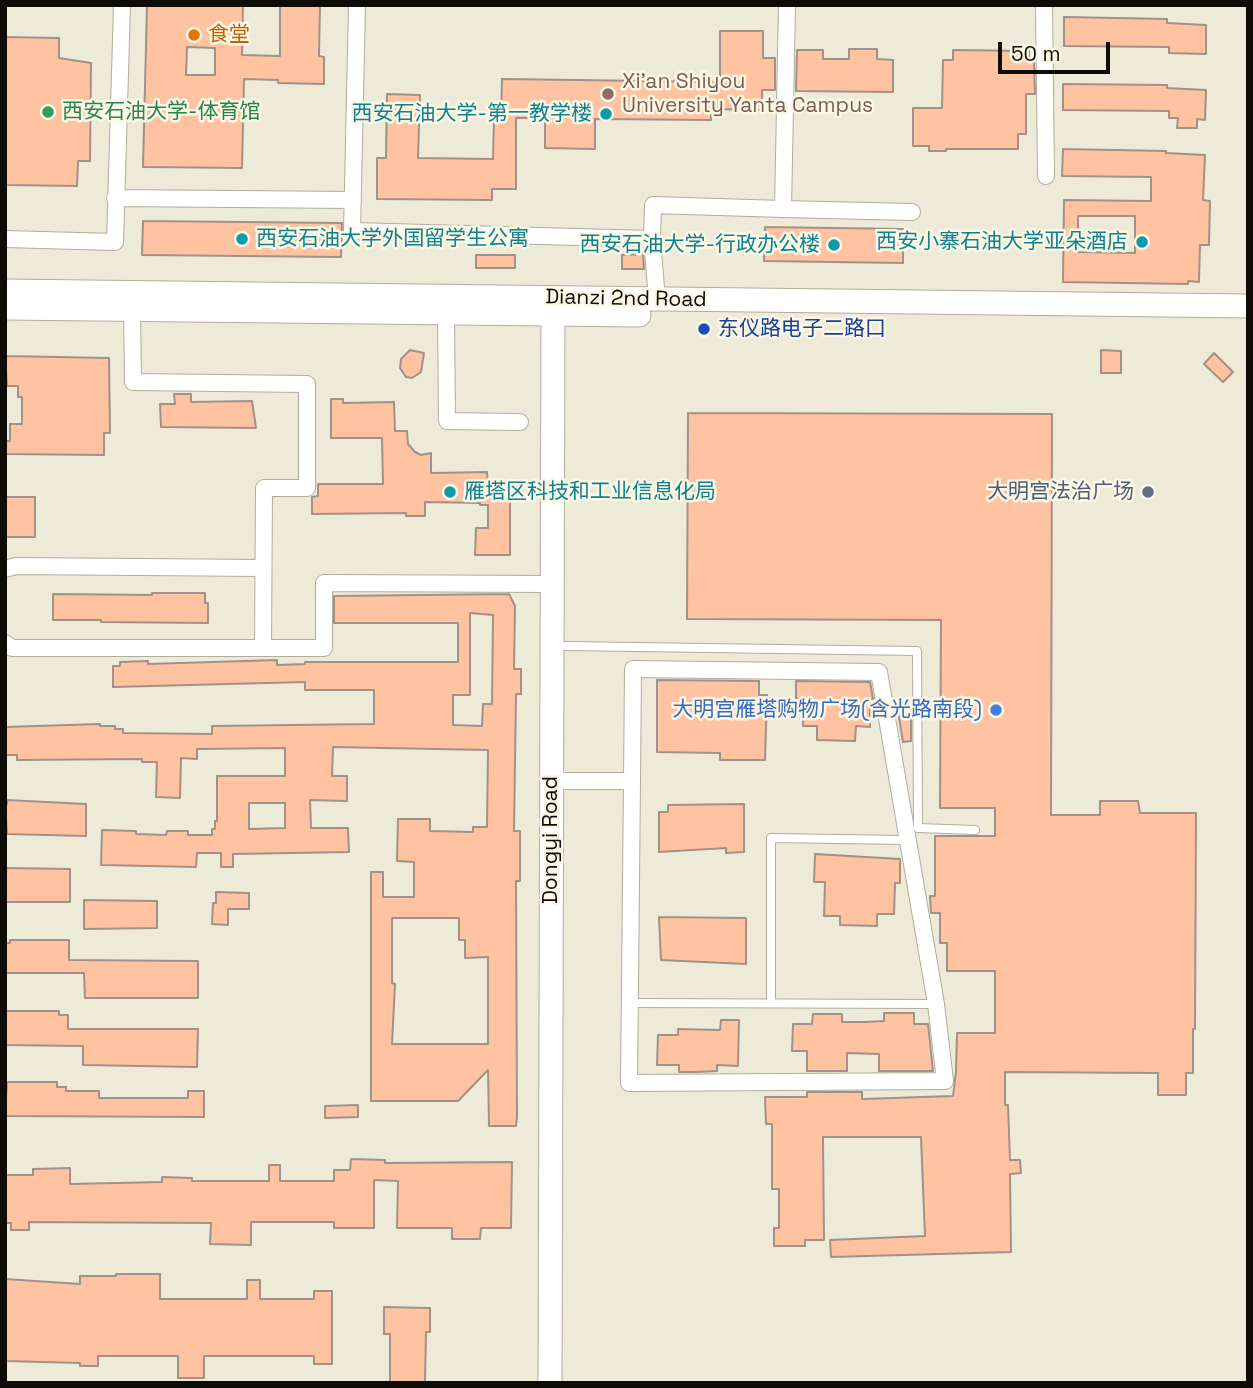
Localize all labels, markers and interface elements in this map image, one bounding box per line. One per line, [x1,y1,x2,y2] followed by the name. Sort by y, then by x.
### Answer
[208,22,250,48] place label: 食堂
[186,27,202,43] marker: 食堂
[1001,28,1113,72] scale bar
[1011,40,1061,67] text: 50 m
[622,69,873,119] place label: Xi'an Shiyou University Yanta Campus
[600,86,616,102] marker: Xi'an Shiyou University Yanta Campus
[62,99,261,125] place label: 西安石油大学-体育馆
[351,101,592,127] place label: 西安石油大学-第一教学楼
[40,104,56,120] marker: 西安石油大学-体育馆
[598,106,614,122] marker: 西安石油大学-第一教学楼
[256,226,529,252] place label: 西安石油大学外国留学生公寓
[876,229,1128,255] place label: 西安小寨石油大学亚朵酒店
[234,231,250,247] marker: 西安石油大学外国留学生公寓
[579,232,820,258] place label: 西安石油大学-行政办公楼
[1134,234,1150,250] marker: 西安小寨石油大学亚朵酒店
[826,237,842,253] marker: 西安石油大学-行政办公楼
[545,285,707,313] street label: Dianzi 2nd Road
[718,316,886,342] place label: 东仪路电子二路口
[696,321,712,337] marker: 东仪路电子二路口
[464,479,716,505] place label: 雁塔区科技和工业信息化局
[987,479,1134,505] place label: 大明宫法治广场
[442,484,458,500] marker: 雁塔区科技和工业信息化局
[1140,484,1156,500] marker: 大明宫法治广场
[672,697,982,723] place label: 大明宫雁塔购物广场(含光路南段)
[988,702,1004,718] marker: 大明宫雁塔购物广场(含光路南段)
[538,776,564,904] street label: Dongyi Road

